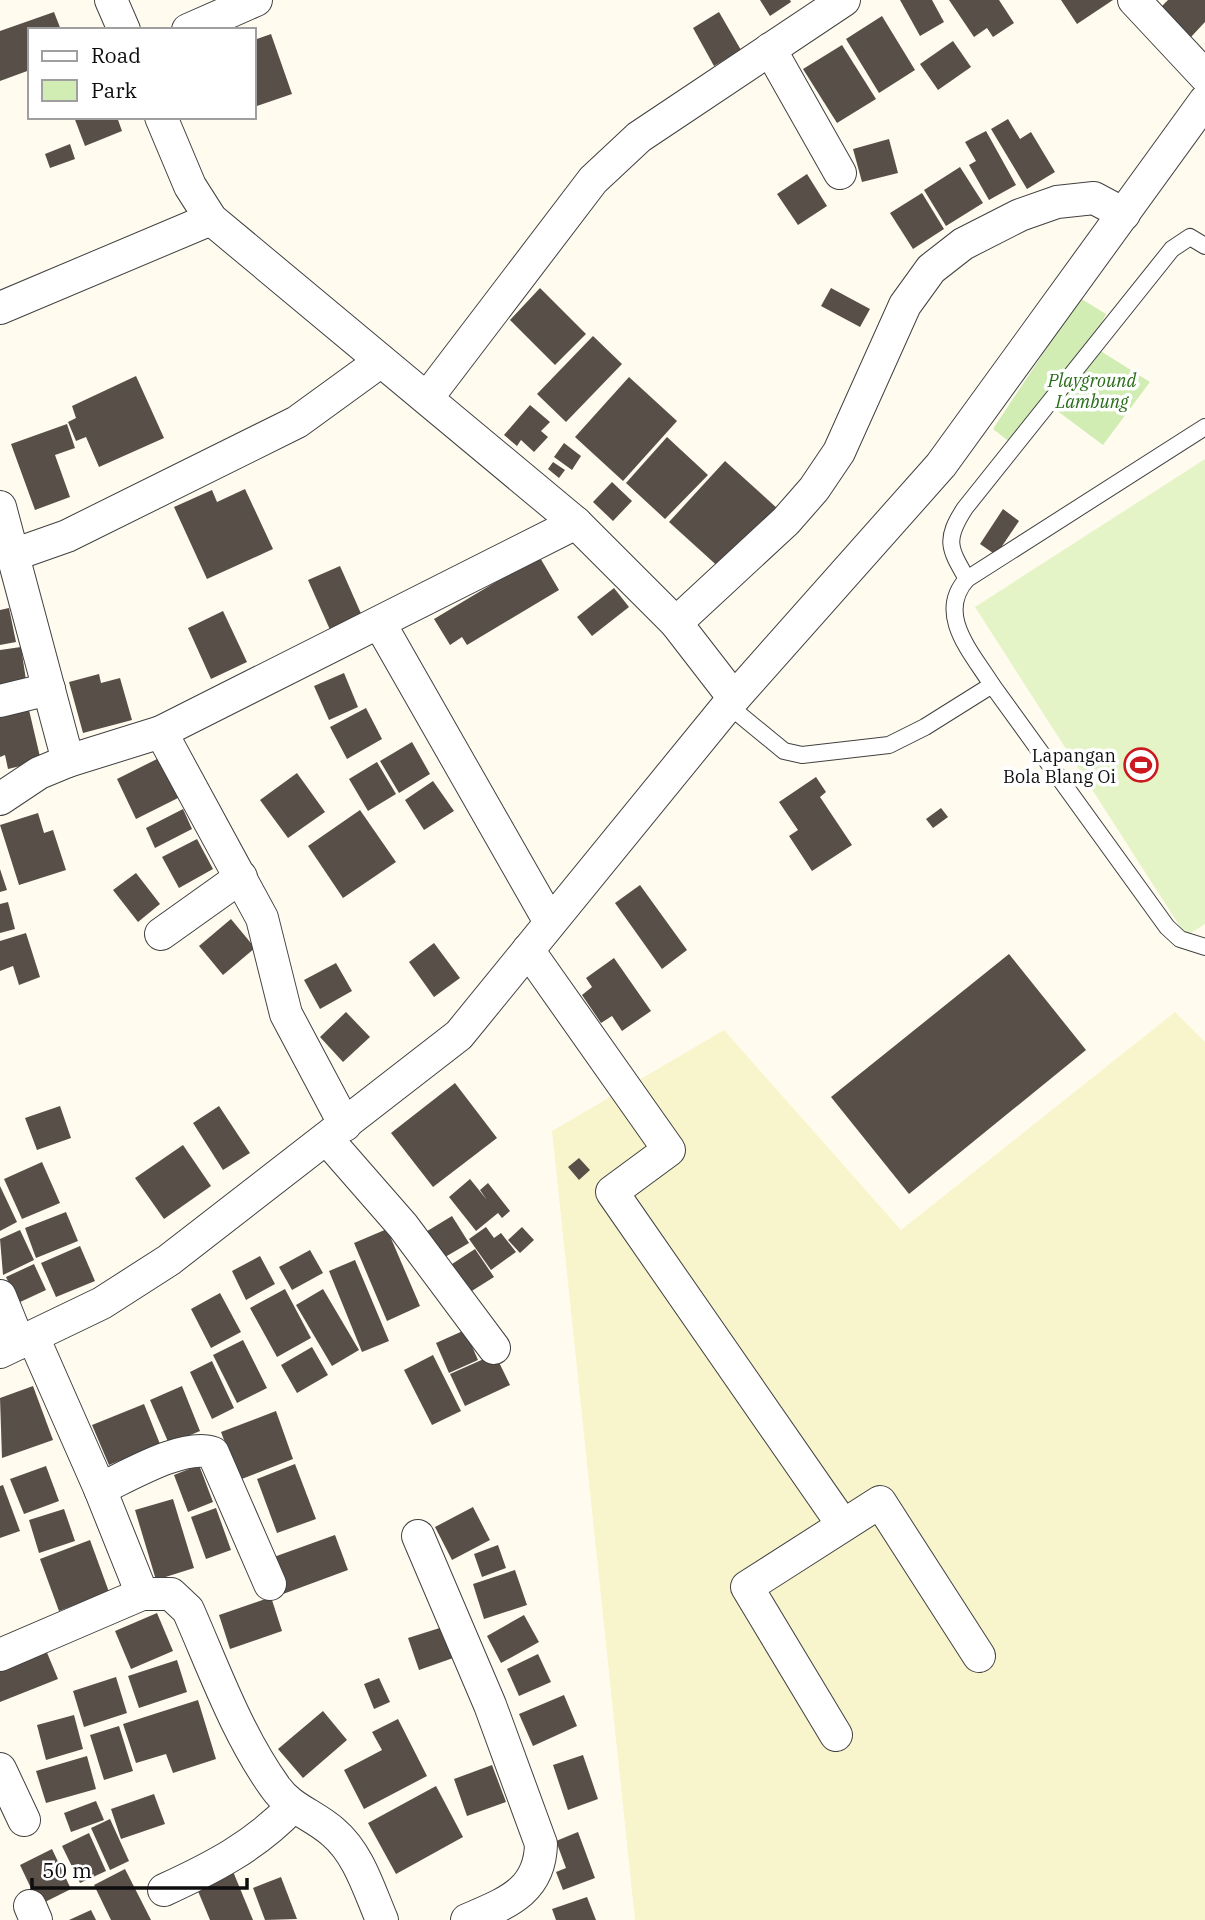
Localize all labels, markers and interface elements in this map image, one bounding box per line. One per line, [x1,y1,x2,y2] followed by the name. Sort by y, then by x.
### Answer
[28,28,256,119] legend
[91,41,141,69] text: Road
[91,76,138,104] text: Park
[1047,369,1136,413] park label: Playground Lambung
[1003,744,1116,788] place label: Lapangan Bola Blang Oi
[1122,746,1160,784] sports icon: Lapangan Bola Blang Oi
[32,1846,247,1890] scale bar
[42,1856,92,1884] text: 50 m

